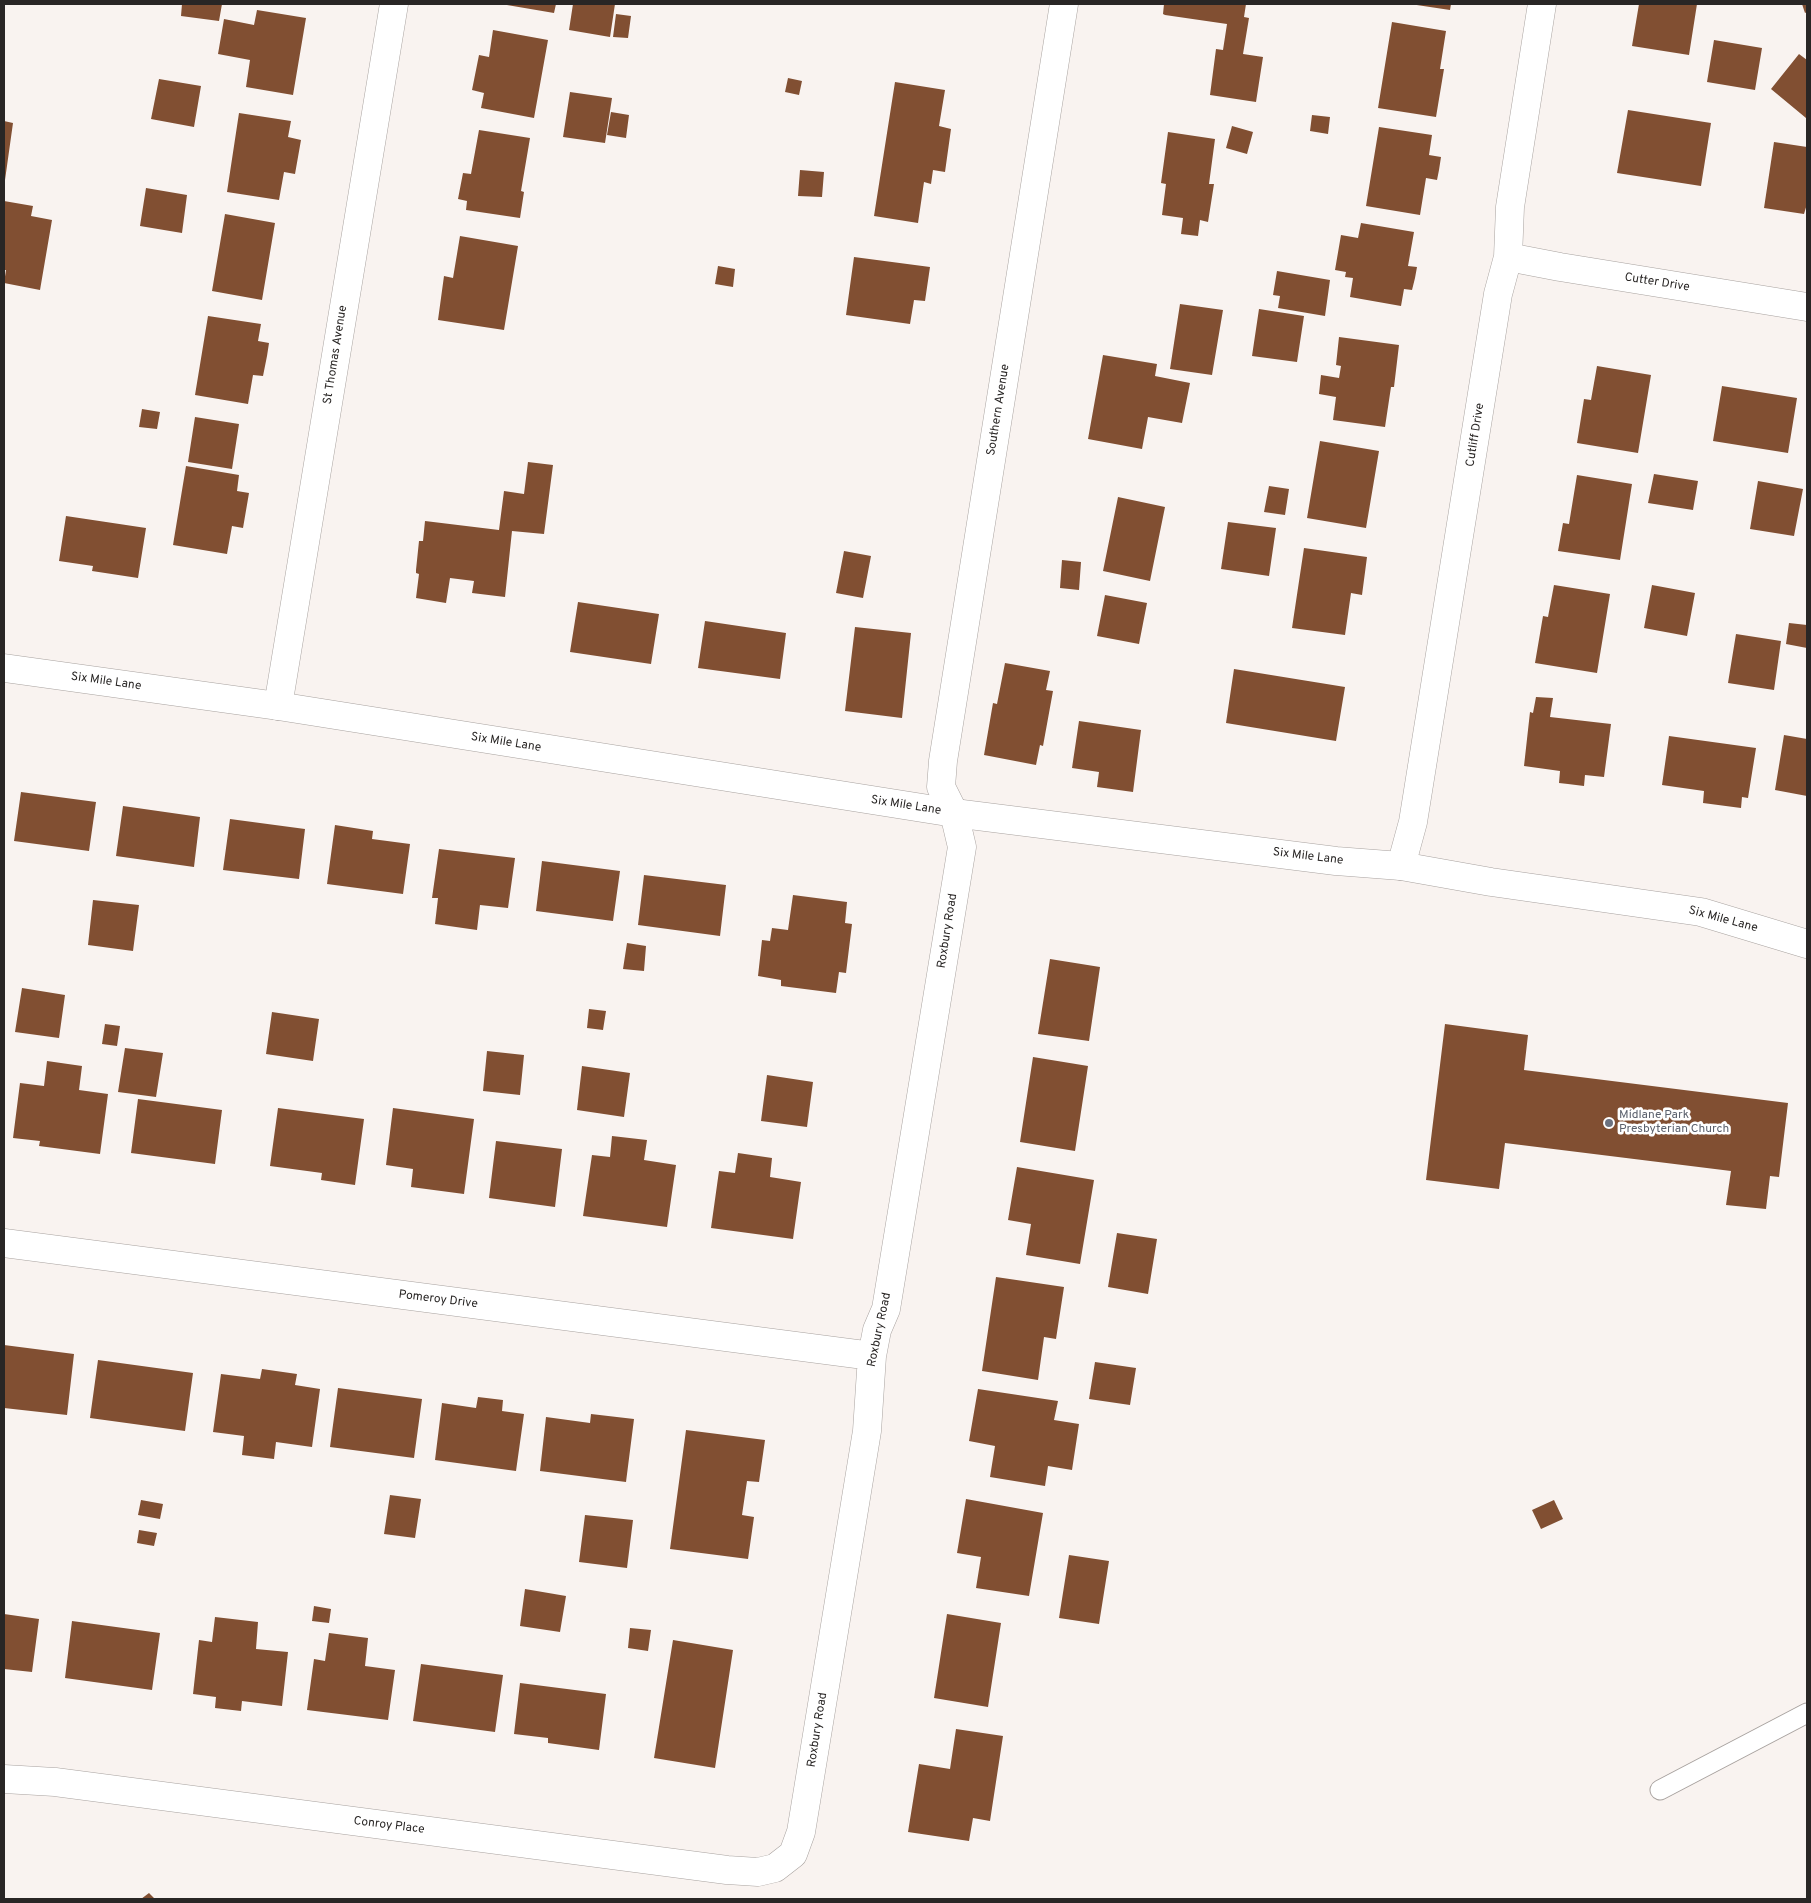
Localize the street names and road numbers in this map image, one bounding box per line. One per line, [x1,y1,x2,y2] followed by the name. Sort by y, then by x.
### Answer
[1623,271,1691,295] street label: Cutter Drive
[321,304,351,406] street label: St Thomas Avenue
[985,363,1013,457] street label: Southern Avenue
[1464,402,1488,468] street label: Cutliff Drive
[70,670,142,694] street label: Six Mile Lane
[470,730,542,756] street label: Six Mile Lane
[870,793,942,819] street label: Six Mile Lane
[1272,846,1344,868] street label: Six Mile Lane
[935,893,961,969] street label: Roxbury Road
[1687,904,1759,936] street label: Six Mile Lane
[398,1288,478,1312] street label: Pomeroy Drive
[865,1292,895,1368] street label: Roxbury Road
[805,1692,831,1768] street label: Roxbury Road
[353,1815,425,1837] street label: Conroy Place

